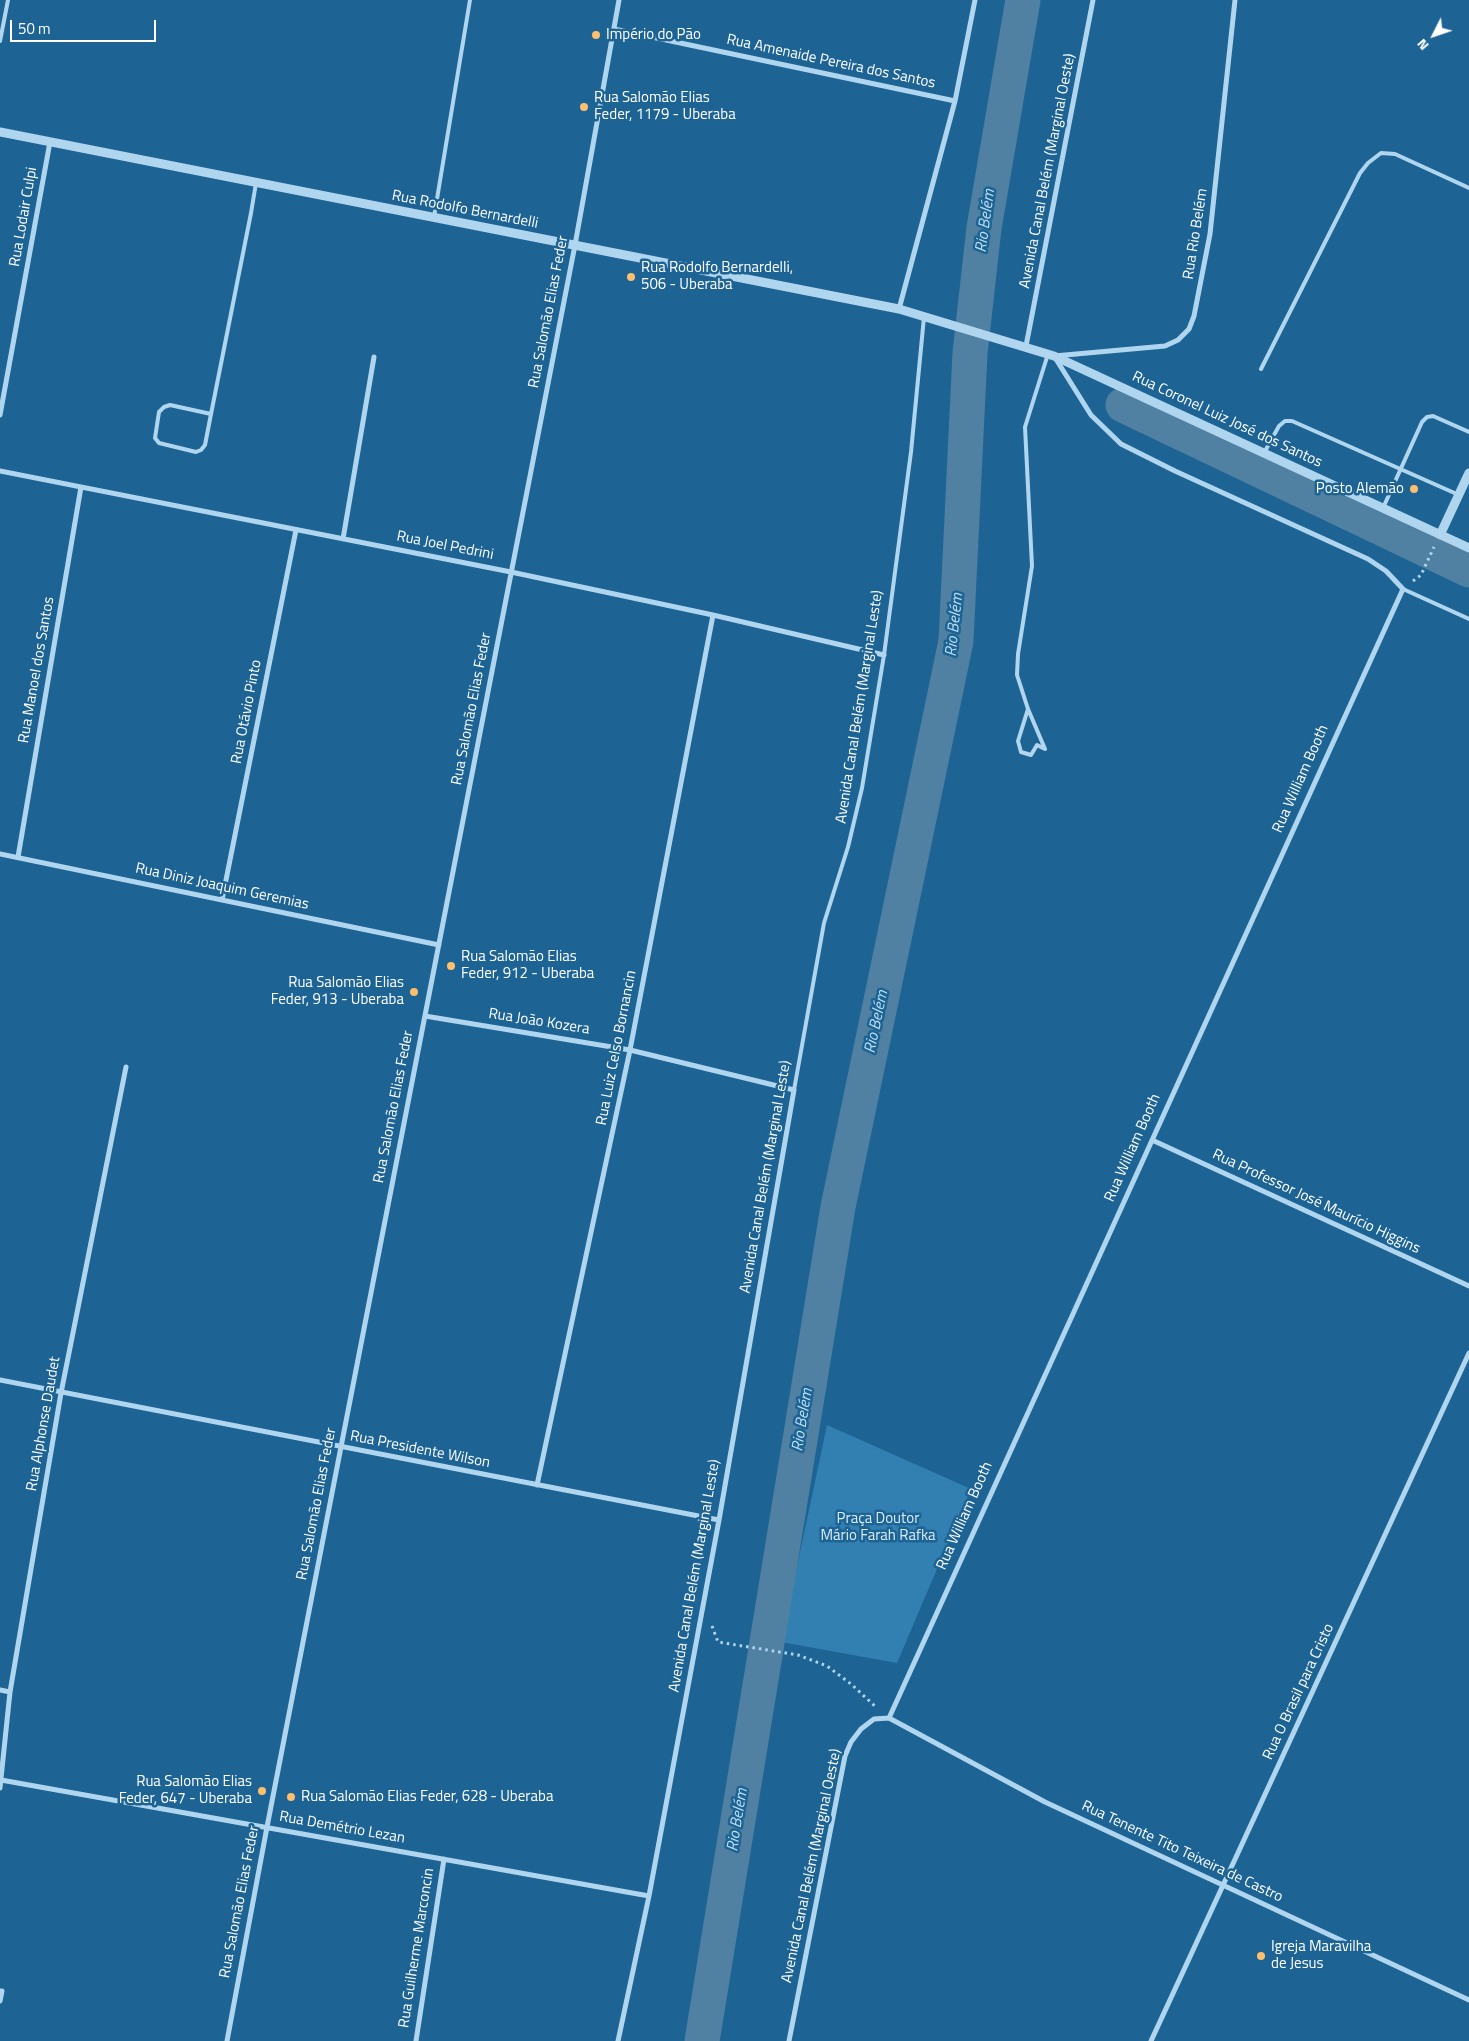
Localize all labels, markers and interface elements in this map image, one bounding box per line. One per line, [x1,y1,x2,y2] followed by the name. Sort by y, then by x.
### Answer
[12,10,159,42] scale bar
[1409,10,1459,60] north arrow
[18,17,51,40] text: 50 m
[606,26,701,44] place label: Império do Pão
[590,29,602,41] marker: Império do Pão
[725,31,937,93] street label: Rua Amenaide Pereira dos Santos
[1411,35,1433,56] text: N
[1016,52,1080,290] street label: Avenida Canal Belém (Marginal Oeste)
[594,89,736,124] place label: Rua Salomão Elias Feder, 1179 - Uberaba
[578,101,590,113] marker: Rua Salomão Elias Feder, 1179 - Uberaba
[6,166,42,268] street label: Rua Lodair Culpi
[390,187,540,233] street label: Rua Rodolfo Bernardelli
[1180,187,1212,281] street label: Rua Rio Belém
[972,188,1000,254] water label: Rio Belém
[525,234,573,390] street label: Rua Salomão Elias Feder
[641,259,793,294] place label: Rua Rodolfo Bernardelli, 506 - Uberaba
[625,271,637,283] marker: Rua Rodolfo Bernardelli, 506 - Uberaba
[1129,368,1325,472] street label: Rua Coronel Luiz José dos Santos
[1316,480,1404,498] place label: Posto Alemão
[1408,483,1420,495] marker: Posto Alemão
[395,528,495,564] street label: Rua Joel Pedrini
[833,589,887,825] street label: Avenida Canal Belém (Marginal Leste)
[942,592,968,658] water label: Rio Belém
[15,595,59,745] street label: Rua Manoel dos Santos
[448,631,496,787] street label: Rua Salomão Elias Feder
[228,658,266,766] street label: Rua Otávio Pinto
[1269,722,1333,836] street label: Rua William Booth
[134,860,310,914] street label: Rua Diniz Joaquim Geremias
[461,948,594,983] place label: Rua Salomão Elias Feder, 912 - Uberaba
[445,960,457,972] marker: Rua Salomão Elias Feder, 912 - Uberaba
[593,969,641,1127] street label: Rua Luiz Celso Bornancin
[271,974,404,1009] place label: Rua Salomão Elias Feder, 913 - Uberaba
[408,986,420,998] marker: Rua Salomão Elias Feder, 913 - Uberaba
[861,989,893,1055] water label: Rio Belém
[487,1005,591,1039] street label: Rua João Kozera
[370,1029,418,1185] street label: Rua Salomão Elias Feder
[737,1059,795,1295] street label: Avenida Canal Belém (Marginal Leste)
[1101,1091,1165,1205] street label: Rua William Booth
[1209,1146,1423,1258] street label: Rua Professor José Maurício Higgins
[23,1355,65,1493] street label: Rua Alphonse Daudet
[789,1387,817,1453] water label: Rio Belém
[293,1426,341,1582] street label: Rua Salomão Elias Feder
[348,1428,492,1472] street label: Rua Presidente Wilson
[666,1458,724,1694] street label: Avenida Canal Belém (Marginal Leste)
[933,1459,997,1573] street label: Rua William Booth
[820,1510,936,1545] park label: Praça Doutor Mário Farah Rafka
[1260,1621,1338,1763] street label: Rua O Brasil para Cristo
[778,1747,846,1985] street label: Avenida Canal Belém (Marginal Oeste)
[119,1773,252,1808] place label: Rua Salomão Elias Feder, 647 - Uberaba
[256,1785,268,1797] marker: Rua Salomão Elias Feder, 647 - Uberaba
[724,1787,752,1853] water label: Rio Belém
[301,1788,553,1806] place label: Rua Salomão Elias Feder, 628 - Uberaba
[285,1791,297,1803] marker: Rua Salomão Elias Feder, 628 - Uberaba
[1078,1797,1286,1907] street label: Rua Tenente Tito Teixeira de Castro
[278,1808,406,1848] street label: Rua Demétrio Lezan
[216,1824,264,1980] street label: Rua Salomão Elias Feder
[395,1867,439,2029] street label: Rua Guilherme Marconcin
[1271,1938,1371,1973] place label: Igreja Maravilha de Jesus
[1255,1950,1267,1962] marker: Igreja Maravilha de Jesus

